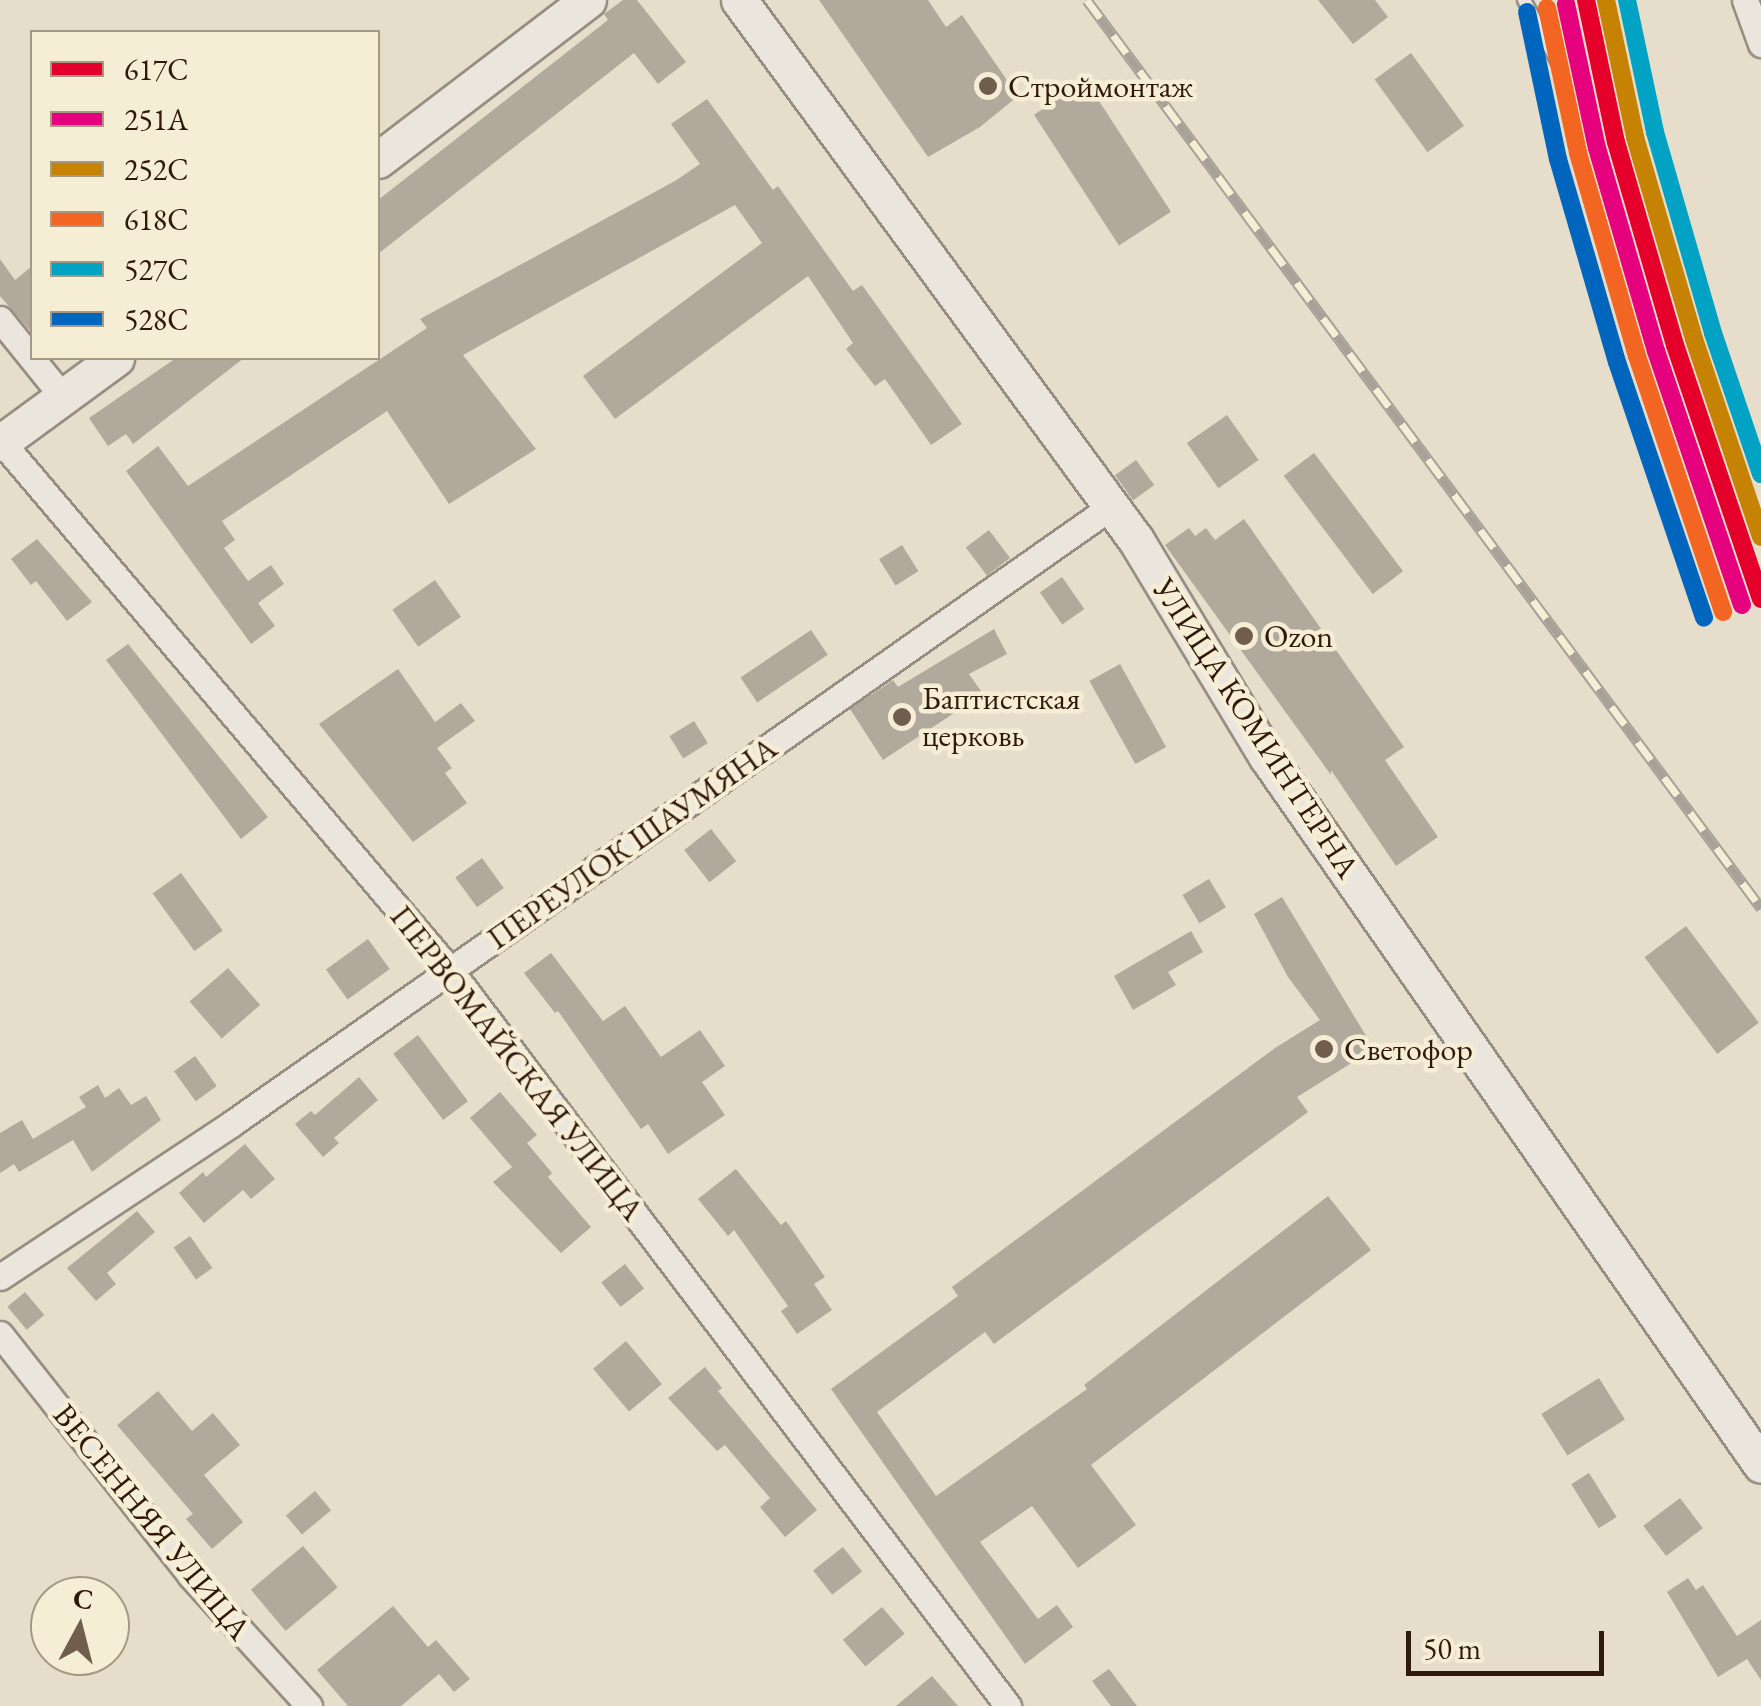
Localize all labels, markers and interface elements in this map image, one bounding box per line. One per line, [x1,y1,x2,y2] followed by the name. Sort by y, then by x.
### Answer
[30,30,380,360] legend
[124,50,189,89] text: 617C
[1008,67,1194,105] place label: Строймонтаж
[977,75,999,97] marker: Строймонтаж
[124,100,188,139] text: 251А
[124,150,189,189] text: 252С
[124,200,189,239] text: 618С
[124,250,189,289] text: 527С
[124,300,189,339] text: 528С
[1145,571,1367,885] street label: УЛИЦА КОМИНТЕРНА
[1264,617,1333,655] place label: Ozon
[1233,625,1255,647] marker: Ozon
[922,680,1080,755] place label: Баптистская церковь
[891,706,913,728] marker: Баптистская церковь
[480,728,784,958] street label: ПЕРЕУЛОК ШАУМЯНА
[382,898,652,1228] street label: ПЕРВОМАЙСКАЯ УЛИЦА
[1344,1030,1473,1068] place label: Светофор
[1313,1038,1335,1060] marker: Светофор
[45,1396,259,1648] street label: ВЕСЕННЯЯ УЛИЦА
[30,1576,130,1676] north arrow
[1411,1611,1608,1673] scale bar
[1423,1629,1481,1668] text: 50 m

